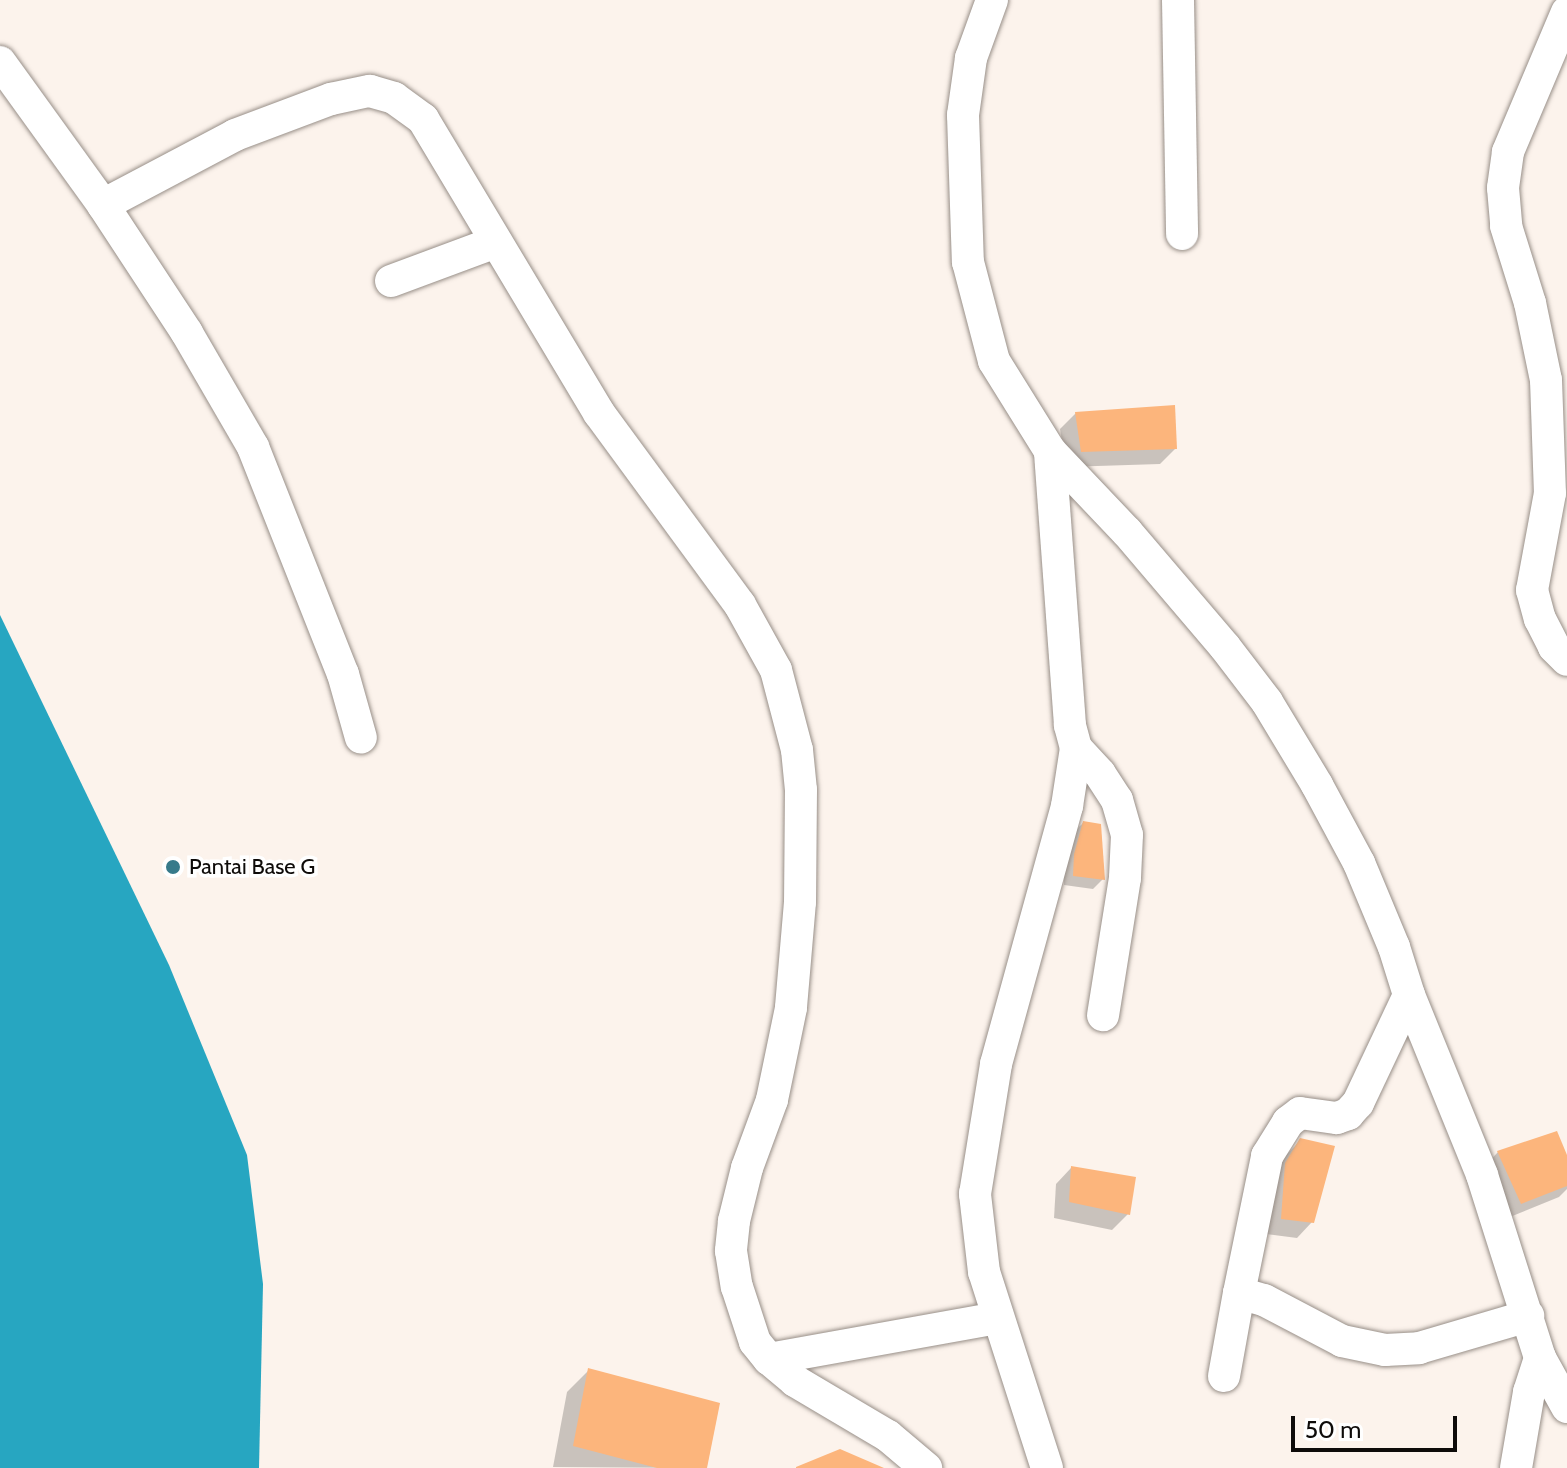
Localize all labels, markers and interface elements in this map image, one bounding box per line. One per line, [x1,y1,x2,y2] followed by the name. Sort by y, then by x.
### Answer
[189,854,315,880] place label: Pantai Base G
[164,858,182,876] marker: Pantai Base G
[1295,1400,1461,1450] scale bar
[1305,1415,1361,1444] text: 50 m

